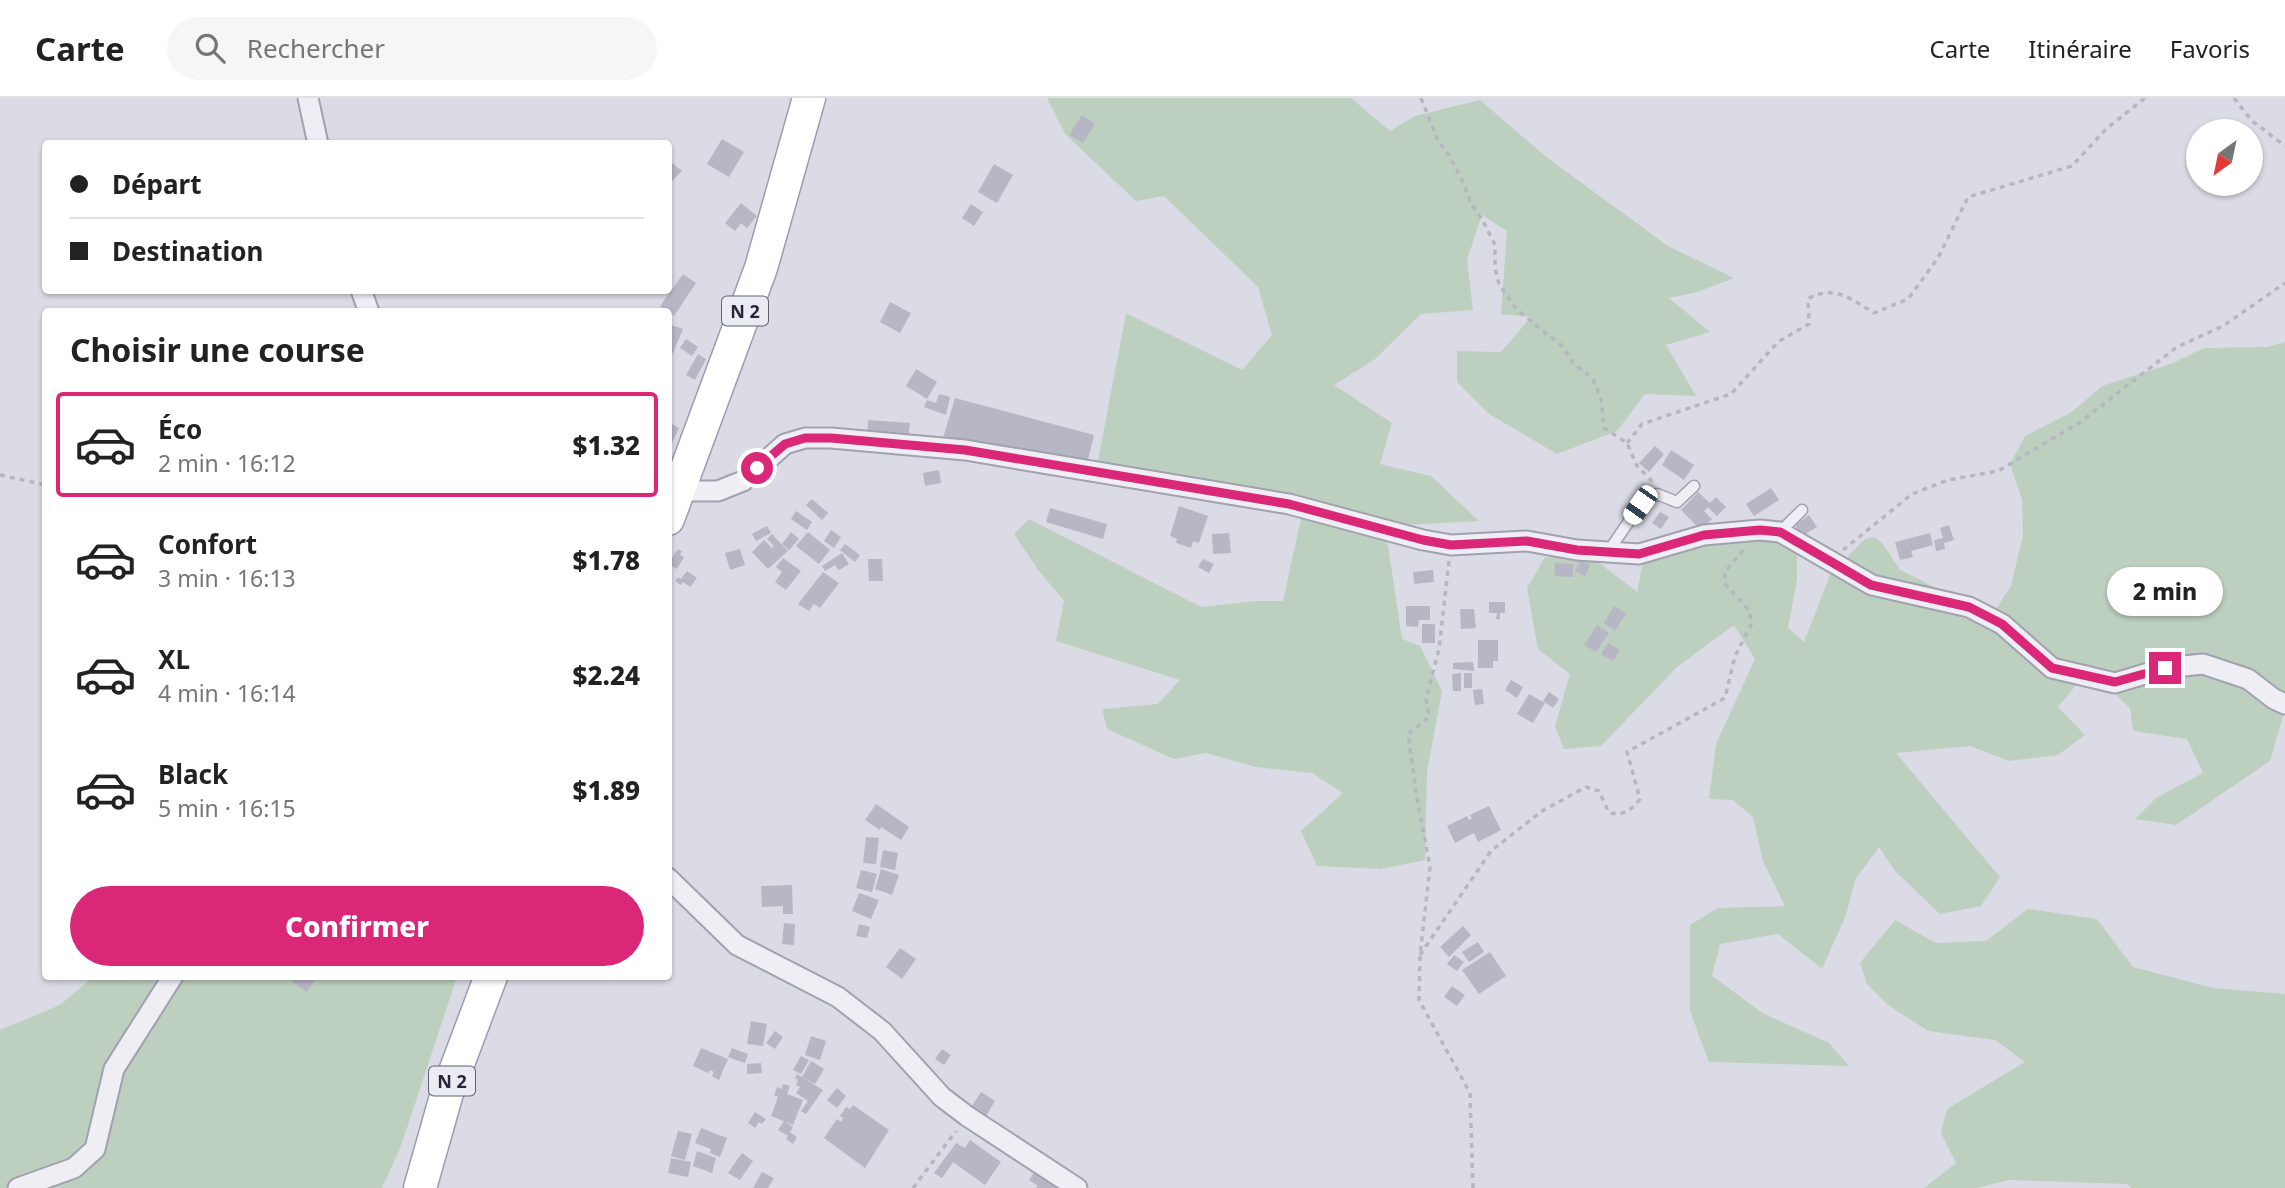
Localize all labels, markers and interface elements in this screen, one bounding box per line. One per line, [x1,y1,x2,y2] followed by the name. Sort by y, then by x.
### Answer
[167,17,657,80] search box
[35,26,125,71] text: Carte
[191,29,229,67] icon: search
[247,30,385,66] text: Rechercher
[1930,32,1990,65] text: Carte
[2028,32,2132,65] text: Itinéraire
[2170,32,2250,65] text: Favoris
[2186,119,2263,196] north arrow
[2186,119,2263,196] map controls
[112,166,201,202] text: Départ
[112,233,263,269] text: Destination
[722,296,768,326] road number: N 2
[70,328,365,371] text: Choisir une course
[158,411,202,447] text: Éco
[74,413,137,476] icon: car
[573,427,640,463] text: $1.32
[158,447,296,479] text: 2 min · 16:12
[741,452,773,484] route start
[1620,482,1661,528] car
[158,526,257,562] text: Confort
[74,528,137,591] icon: car
[573,542,640,578] text: $1.78
[158,562,296,594] text: 3 min · 16:13
[2107,566,2223,616] callout: 2 min
[2133,575,2197,607] text: 2 min
[158,641,190,677] text: XL
[74,643,137,706] icon: car
[2149,652,2181,684] route end
[573,657,640,693] text: $2.24
[158,677,296,709] text: 4 min · 16:14
[158,756,228,792] text: Black
[74,758,137,821] icon: car
[573,772,640,808] text: $1.89
[158,792,296,824] text: 5 min · 16:15
[70,886,644,966] button: Confirmer
[429,1066,475,1096] road number: N 2

